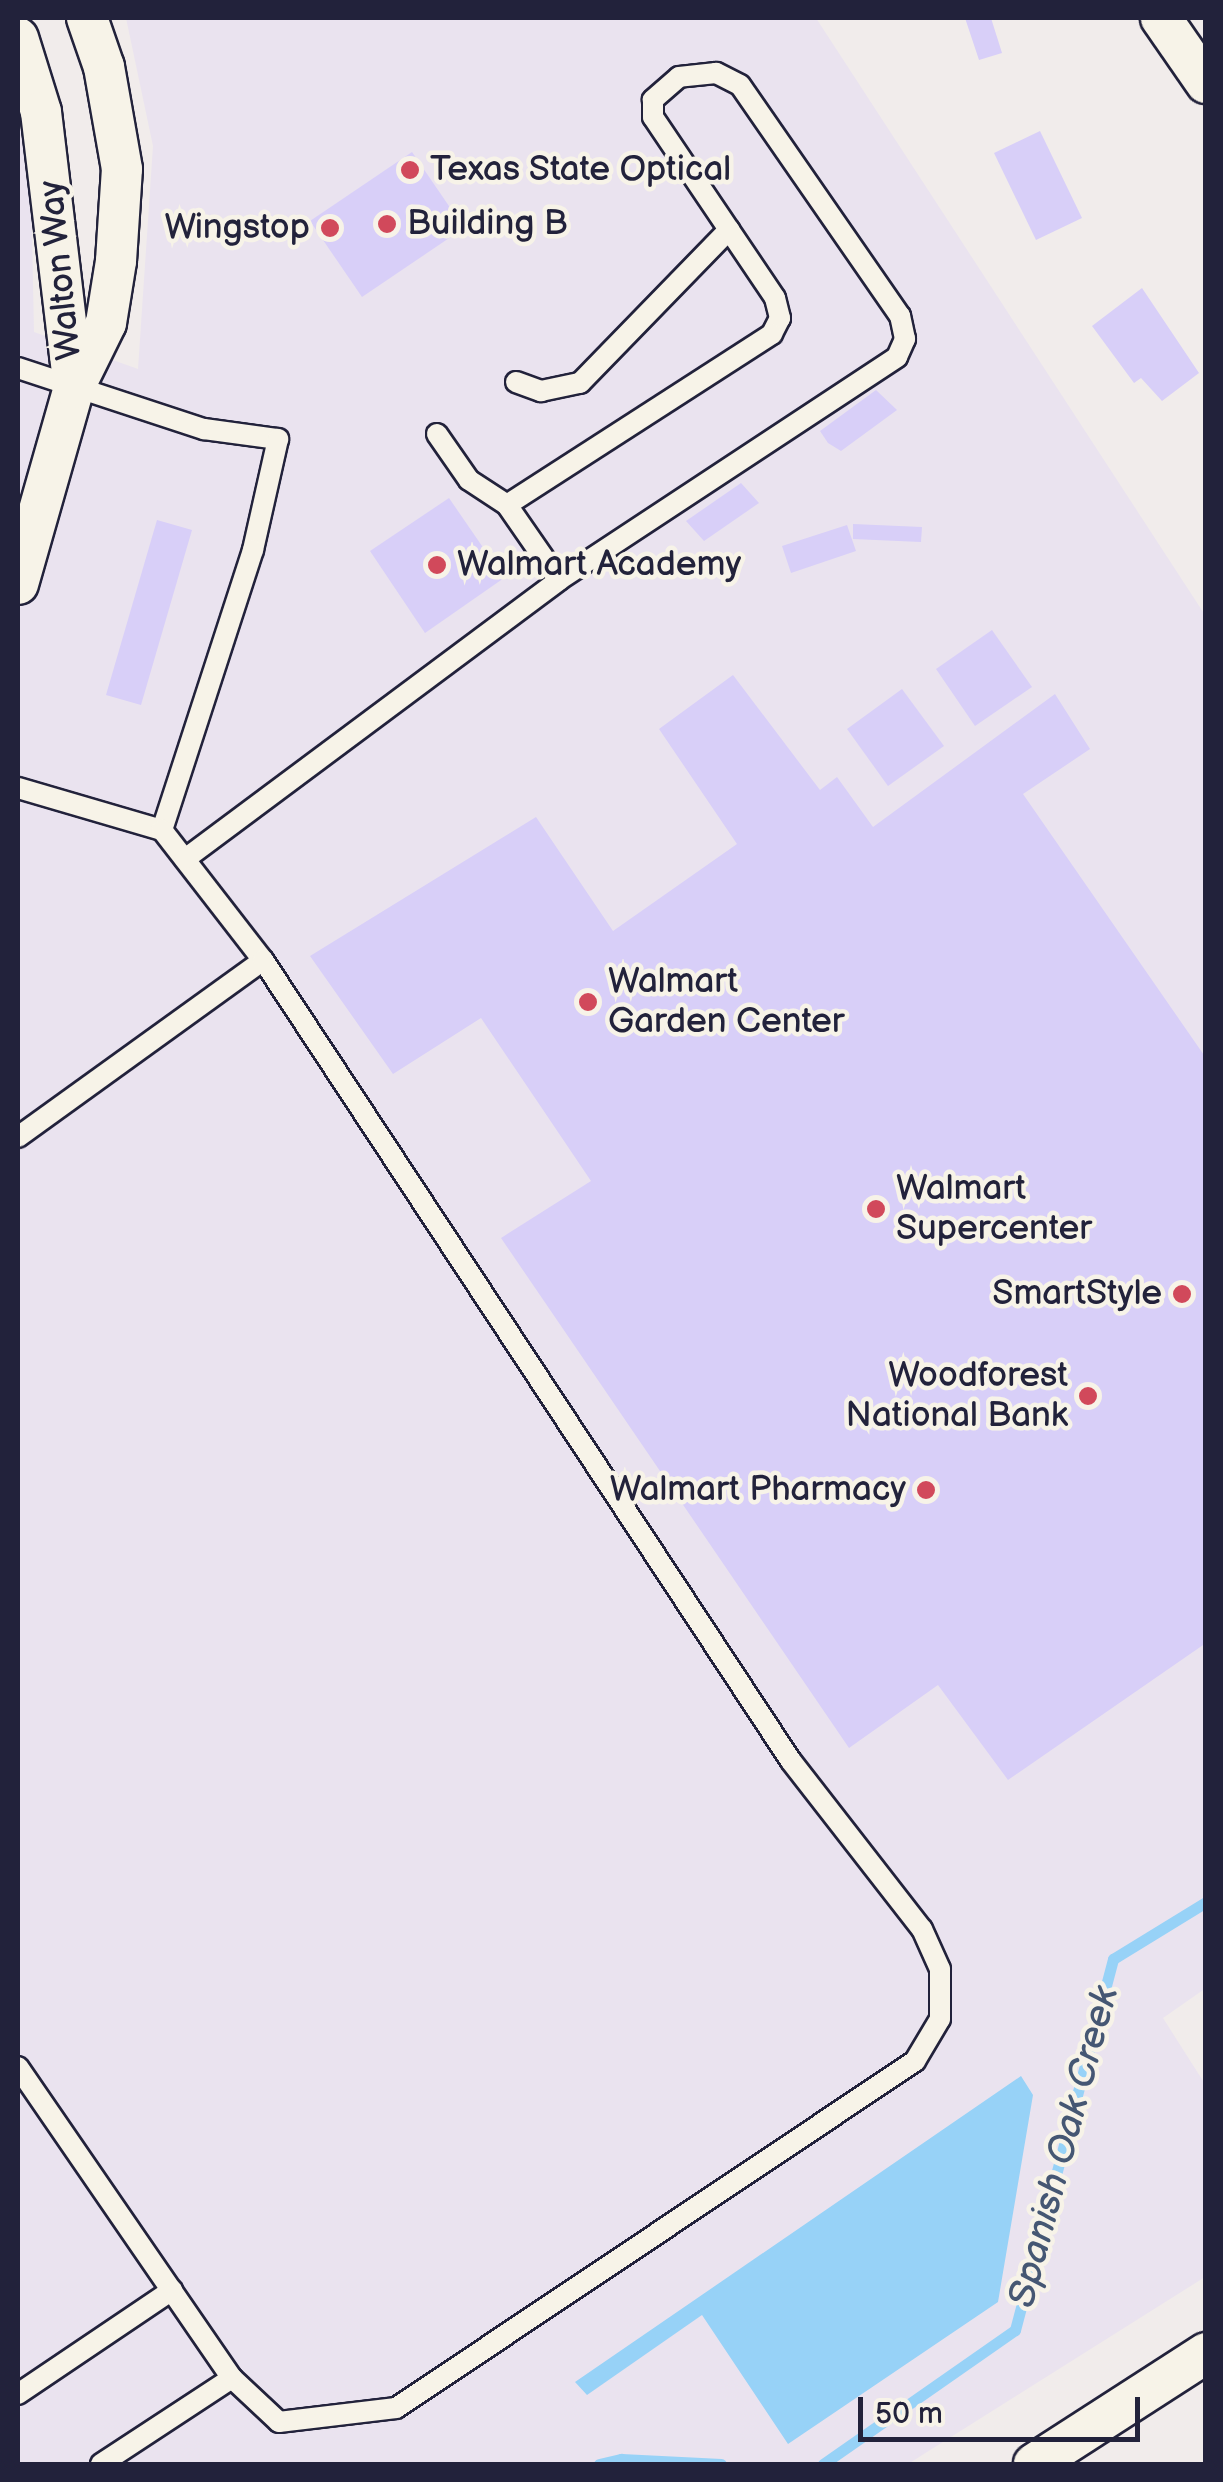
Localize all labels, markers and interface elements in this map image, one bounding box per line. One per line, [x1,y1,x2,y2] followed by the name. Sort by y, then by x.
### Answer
[430,149,732,191] place label: Texas State Optical
[399,159,421,181] marker: Texas State Optical
[31,177,91,363] street label: Walton Way
[407,203,568,245] place label: Building B
[164,207,310,249] place label: Wingstop
[376,213,398,235] marker: Building B
[319,217,341,239] marker: Wingstop
[457,544,741,586] place label: Walmart Academy
[426,554,448,576] marker: Walmart Academy
[608,961,844,1043] place label: Walmart Garden Center
[577,991,599,1013] marker: Walmart Garden Center
[896,1168,1092,1250] place label: Walmart Supercenter
[865,1198,887,1220] marker: Walmart Supercenter
[992,1273,1162,1315] place label: SmartStyle
[1171,1283,1193,1305] marker: SmartStyle
[846,1355,1068,1437] place label: Woodforest National Bank
[1077,1385,1099,1407] marker: Woodforest National Bank
[610,1469,906,1511] place label: Walmart Pharmacy
[915,1479,937,1501] marker: Walmart Pharmacy
[999,1982,1129,2312] water label: Spanish Oak Creek
[863,2377,1146,2439] scale bar
[875,2396,943,2432] text: 50 m

